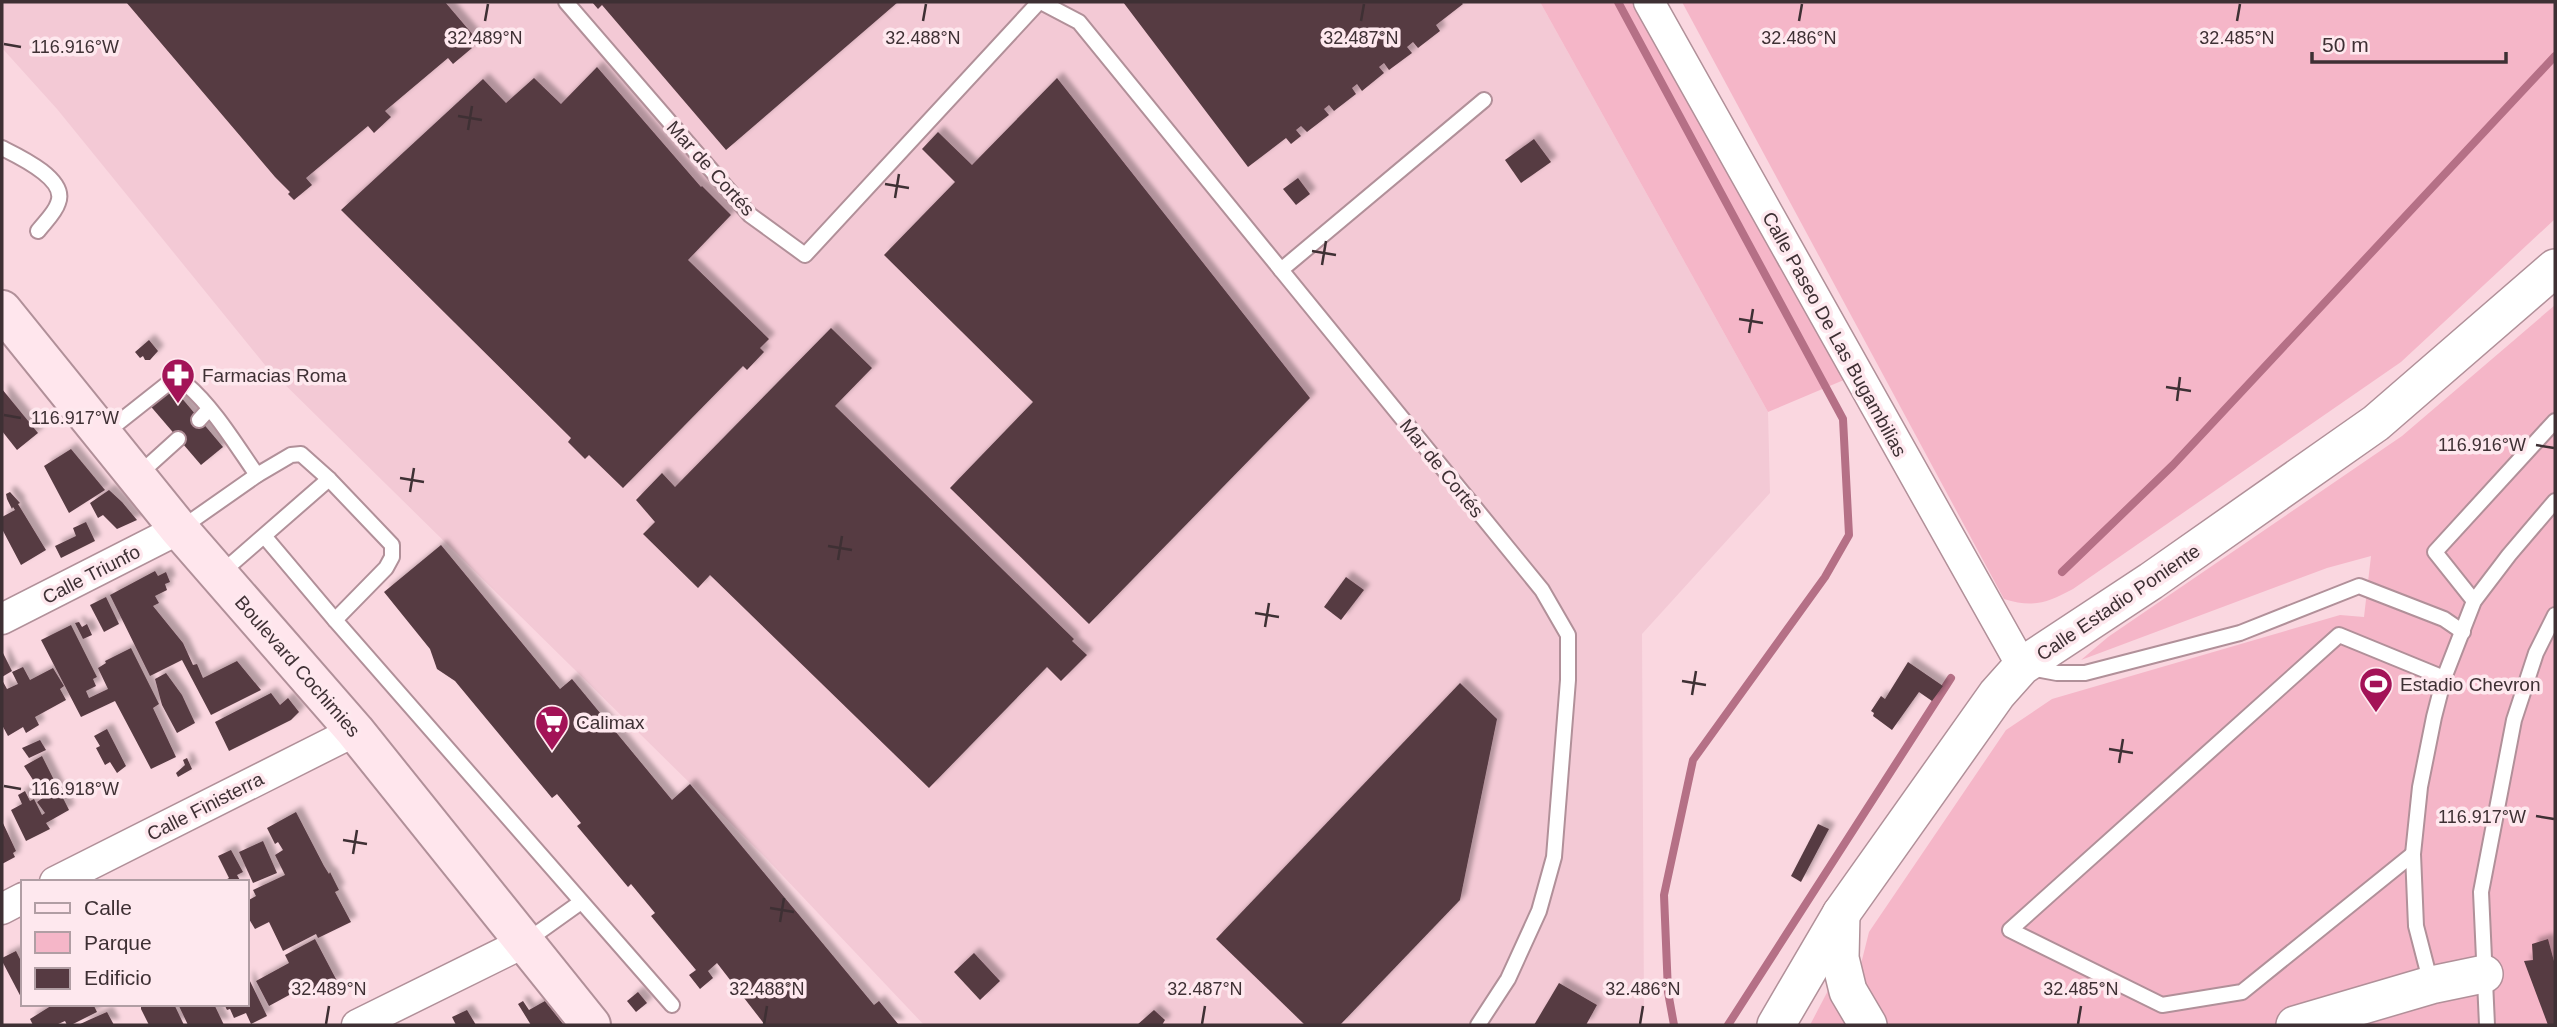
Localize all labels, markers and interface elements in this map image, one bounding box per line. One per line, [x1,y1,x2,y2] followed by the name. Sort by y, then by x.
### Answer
[2312,21,2506,65] scale bar
[447,28,523,48] text: 32.489°N
[885,28,961,48] text: 32.488°N
[1323,28,1399,48] text: 32.487°N
[1761,28,1837,48] text: 32.486°N
[2199,28,2275,48] text: 32.485°N
[2322,33,2369,56] text: 50 m
[31,37,119,57] text: 116.916°W
[663,117,759,220] street label: Mar de Cortés
[1758,208,1911,460] street label: Calle Paseo De Las Bugambilias
[159,356,197,405] pharmacy icon: Farmacias Roma
[202,365,347,386] place label: Farmacias Roma
[31,408,119,428] text: 116.917°W
[1396,415,1488,522] street label: Mar de Cortés
[2438,435,2526,455] text: 116.916°W
[2033,540,2204,665] street label: Calle Estadio Poniente
[39,541,144,608] street label: Calle Triunfo
[231,592,364,741] street label: Boulevard Cochimies
[2357,665,2395,714] sports icon: Estadio Chevron
[2400,674,2540,695] place label: Estadio Chevron
[533,703,571,752] supermarket icon: Calimax
[576,712,645,733] place label: Calimax
[144,768,267,845] street label: Calle Finisterra
[31,779,119,799] text: 116.918°W
[2438,807,2526,827] text: 116.917°W
[21,880,248,1006] legend
[84,896,132,919] text: Calle
[84,931,152,954] text: Parque
[84,966,152,989] text: Edificio
[291,979,367,999] text: 32.489°N
[729,979,805,999] text: 32.488°N
[1167,979,1243,999] text: 32.487°N
[1605,979,1681,999] text: 32.486°N
[2043,979,2119,999] text: 32.485°N

